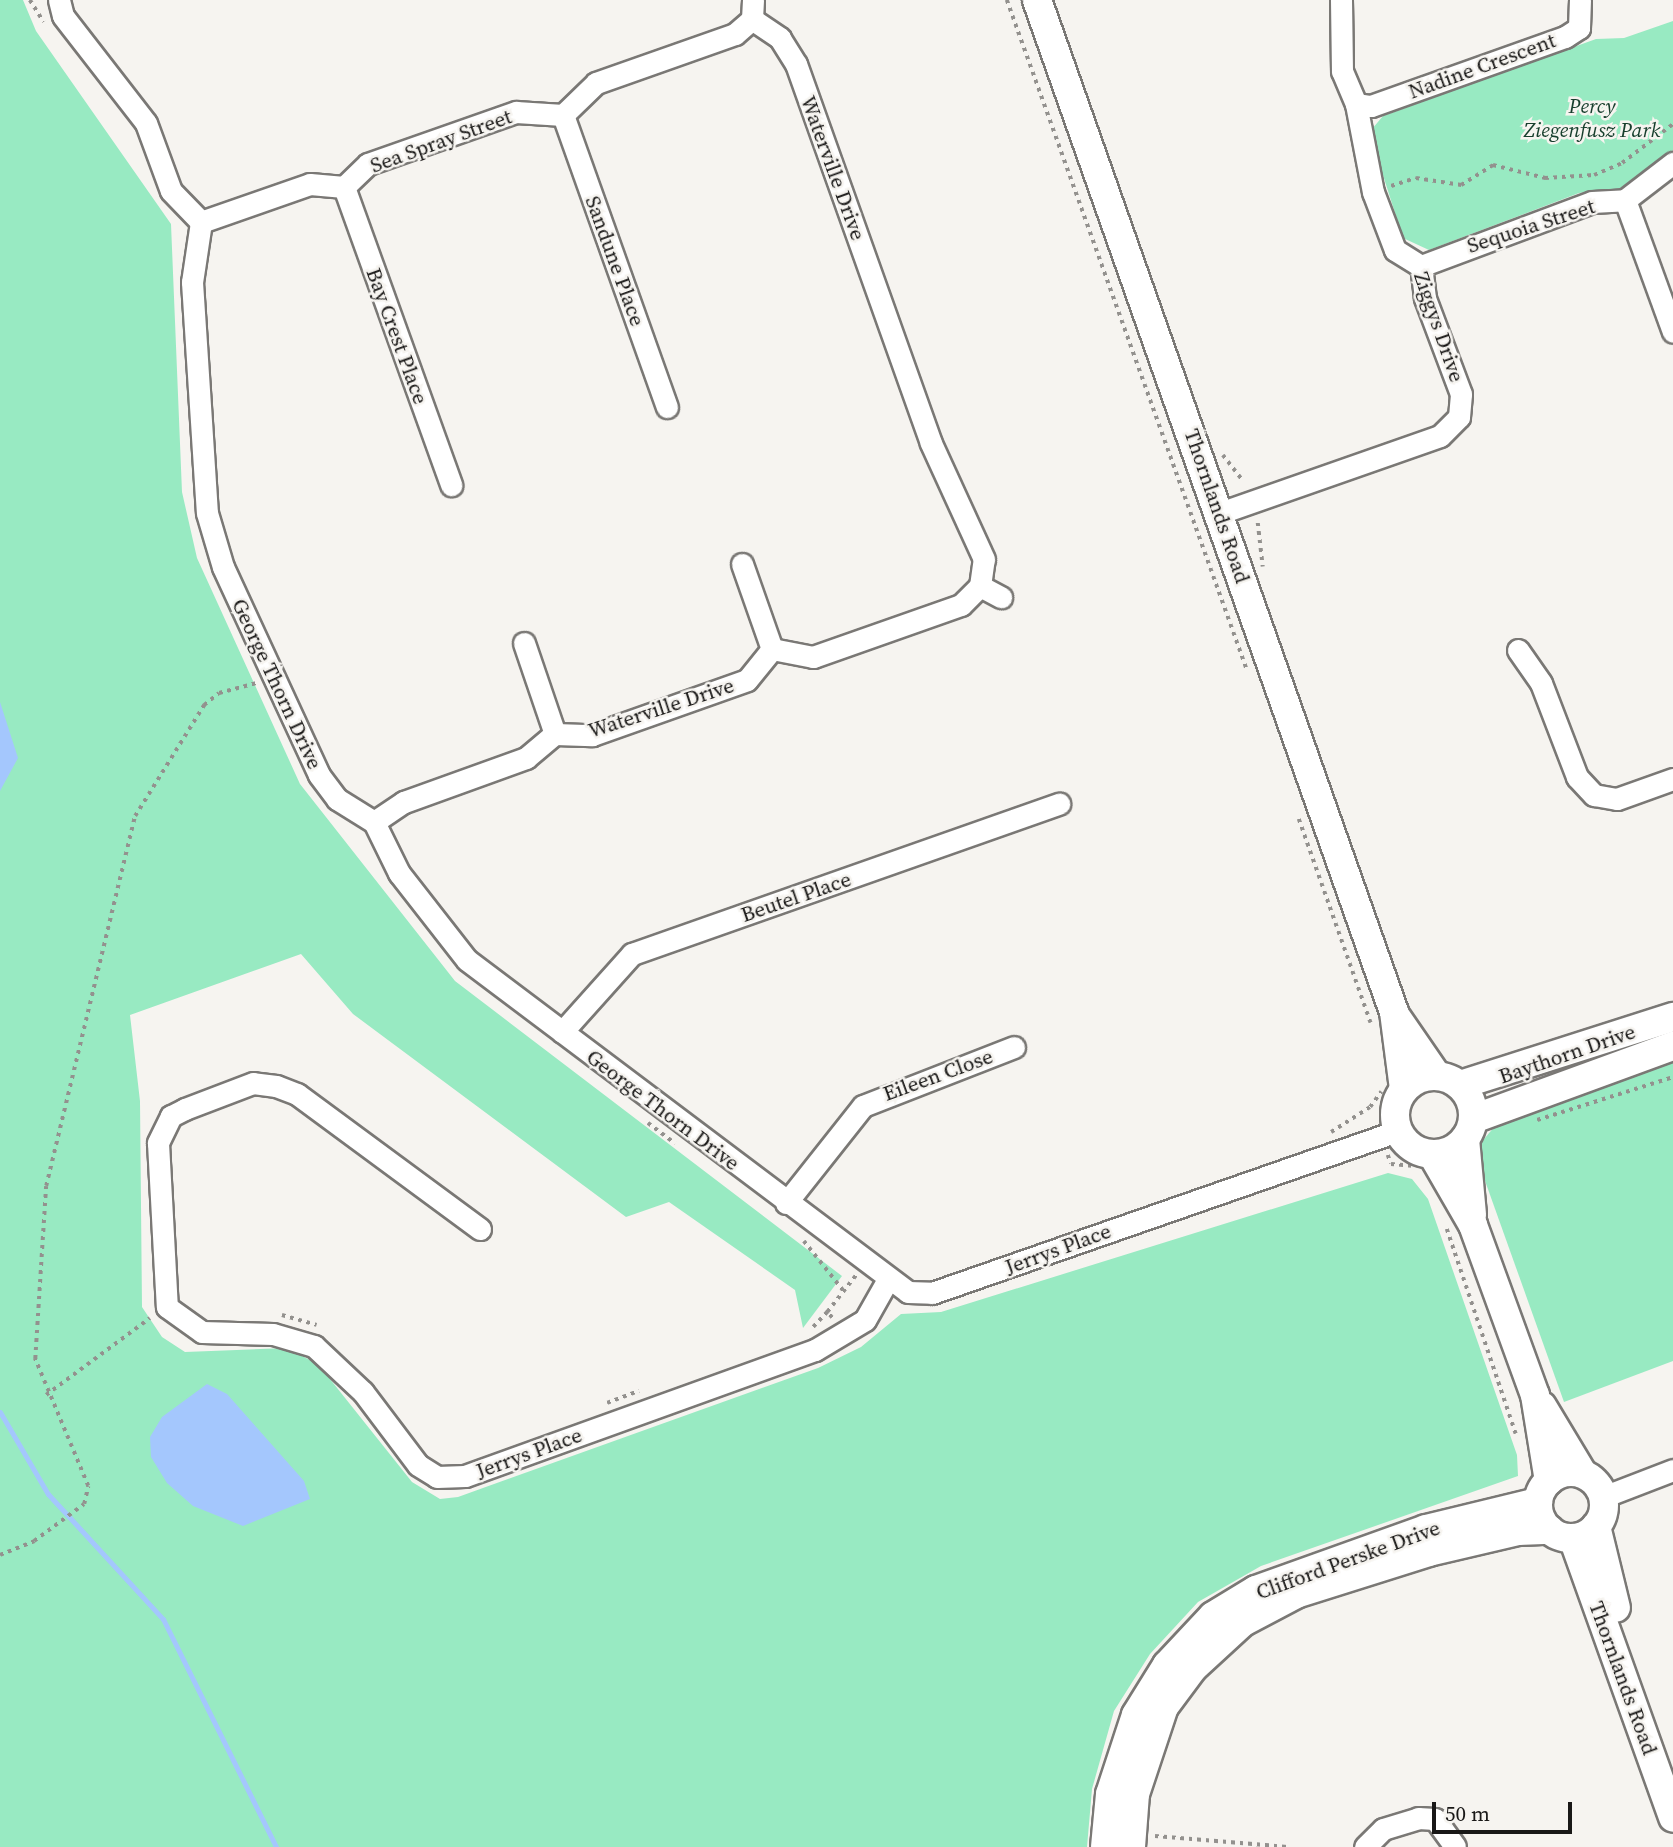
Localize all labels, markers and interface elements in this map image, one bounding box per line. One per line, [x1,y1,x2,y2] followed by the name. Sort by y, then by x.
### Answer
[1405,28,1559,104] street label: Nadine Crescent
[795,92,871,244] street label: Waterville Drive
[1524,93,1660,143] park label: Percy Ziegenfusz Park
[367,104,515,178] street label: Sea Spray Street
[580,193,650,329] street label: Sandune Place
[1464,193,1598,259] street label: Sequoia Street
[361,265,433,407] street label: Bay Crest Place
[1408,269,1470,385] street label: Ziggys Drive
[1179,426,1255,586] street label: Thornlands Road
[226,595,328,773] street label: George Thorn Drive
[585,673,737,743] street label: Waterville Drive
[738,866,854,928] street label: Beutel Place
[1495,1019,1639,1089] street label: Baythorn Drive
[880,1043,996,1107] street label: Eileen Close
[581,1044,745,1176] street label: George Thorn Drive
[1002,1218,1114,1280] street label: Jerrys Place
[473,1422,585,1484] street label: Jerrys Place
[1253,1515,1443,1605] street label: Clifford Perske Drive
[1584,1598,1662,1758] street label: Thornlands Road
[1435,1787,1575,1831] scale bar
[1445,1799,1490,1828] text: 50 m

